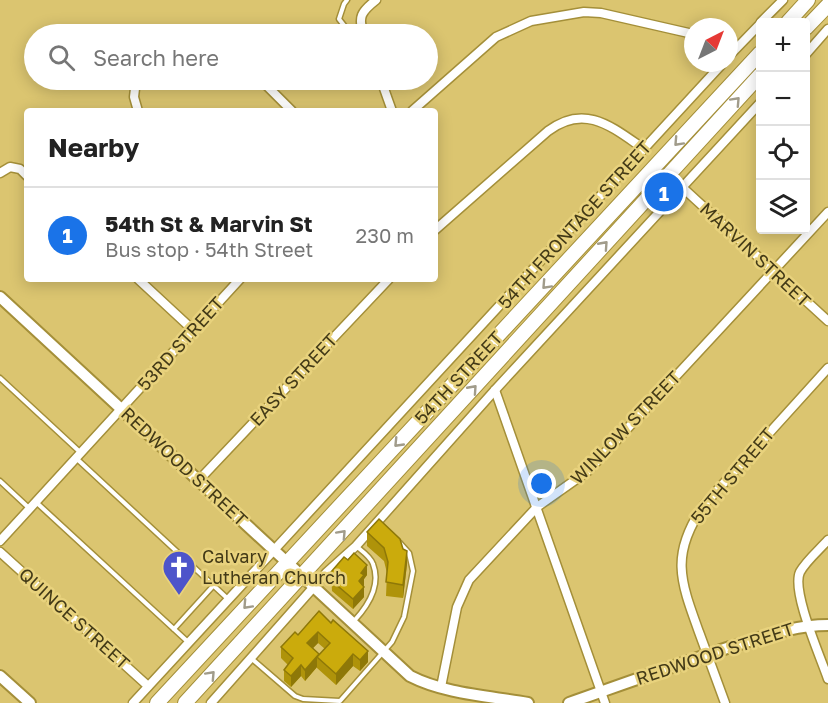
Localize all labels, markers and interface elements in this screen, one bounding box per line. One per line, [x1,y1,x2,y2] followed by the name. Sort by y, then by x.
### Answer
[684,18,738,72] north arrow
[756,18,810,234] map controls
[756,18,810,72] button: +
[24,24,438,90] search box
[45,41,78,74] icon: search
[93,44,219,71] text: Search here
[756,72,810,126] button: −
[729,98,740,108] one-way arrow
[756,126,810,180] button: locate
[48,132,139,163] text: Nearby
[674,135,685,146] one-way arrow
[493,136,655,313] street label: 54TH FRONTAGE STREET
[644,170,684,214] pin: 1
[756,180,810,234] button: layers
[696,197,816,311] street label: MARVIN STREET
[105,210,313,237] text: 54th St & Marvin St
[62,223,73,247] text: 1
[356,223,414,247] text: 230 m
[105,237,313,261] text: Bus stop · 54th Street
[597,241,608,252] one-way arrow
[542,279,553,289] one-way arrow
[132,292,228,395] street label: 53RD STREET
[410,326,507,428] street label: 54TH STREET
[245,329,342,430] street label: EASY STREET
[566,366,685,489] street label: WINLOW STREET
[466,386,477,396] one-way arrow
[117,402,252,530] street label: REDWOOD STREET
[686,423,779,528] street label: 55TH STREET
[394,436,405,446] one-way arrow
[527,469,556,498] your location
[335,530,346,540] one-way arrow
[202,545,346,588] place label: Calvary Lutheran Church
[161,549,197,596] church icon: Calvary Lutheran Church
[15,563,135,674] street label: QUINCE STREET
[243,599,254,609] one-way arrow
[633,617,796,689] street label: REDWOOD STREET
[204,671,215,681] one-way arrow

